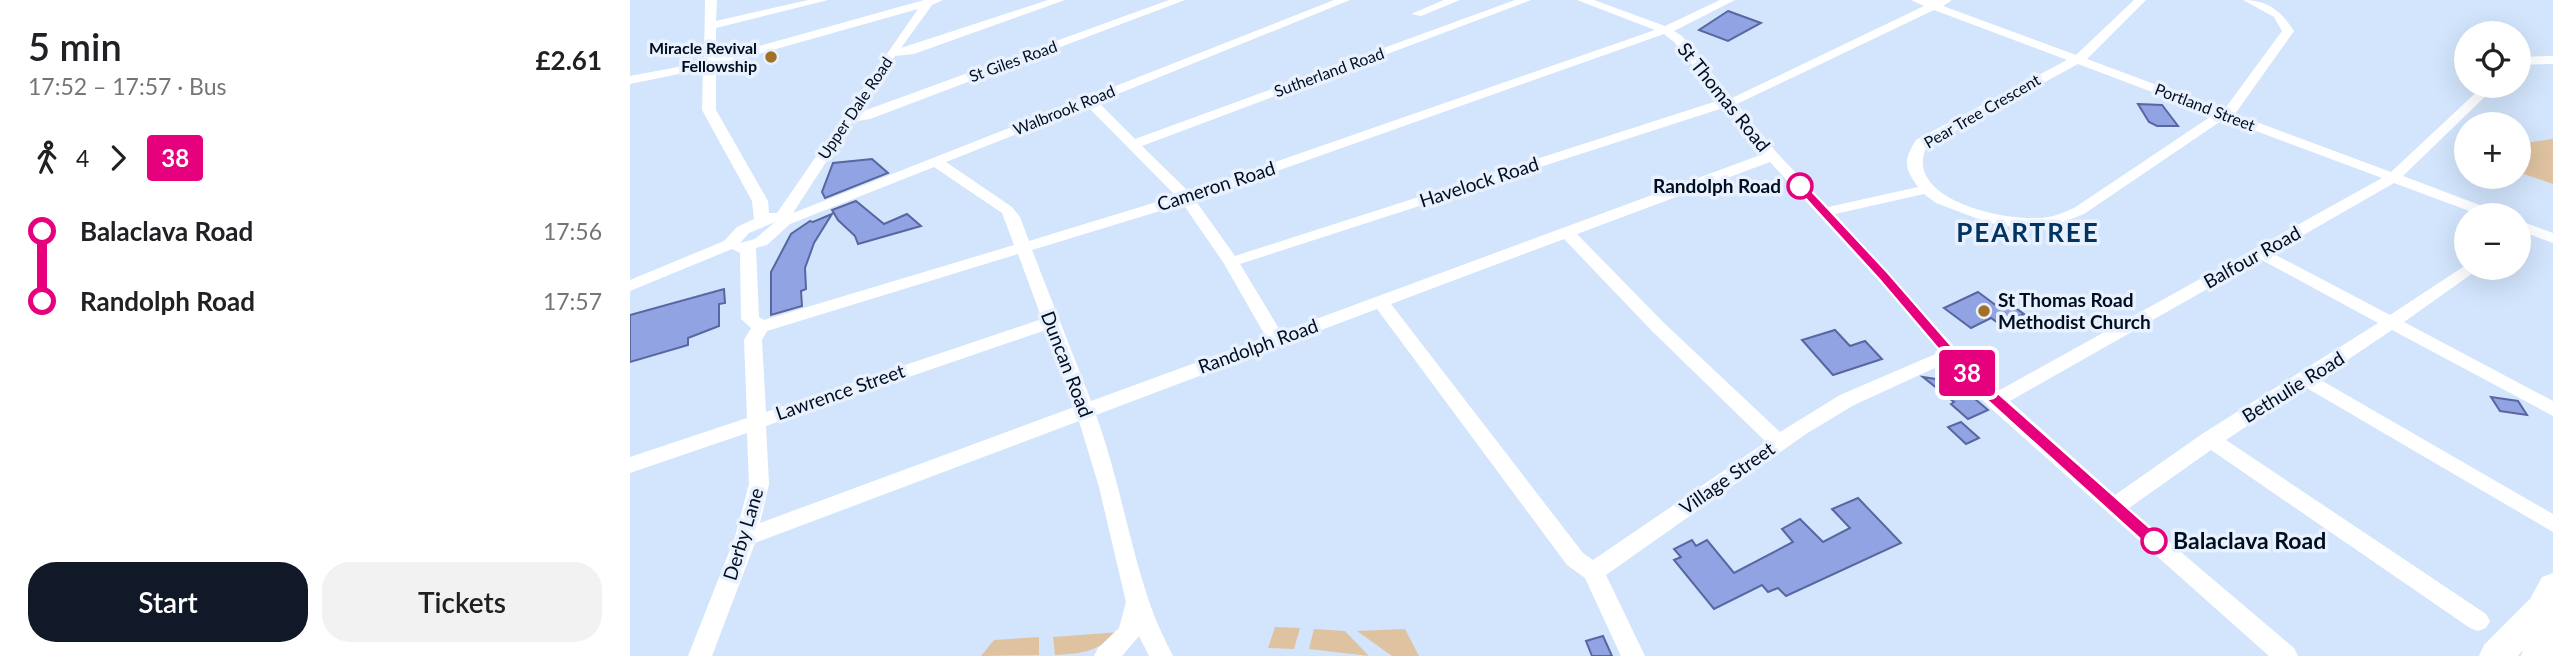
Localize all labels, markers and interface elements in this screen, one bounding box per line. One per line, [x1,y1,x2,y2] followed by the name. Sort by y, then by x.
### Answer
[2454,21,2531,280] map controls
[2454,21,2531,98] button: locate
[28,23,122,69] text: 5 min
[966,36,1059,85] street label: St Giles Road
[1673,37,1775,156] street label: St Thomas Road
[649,38,757,75] place label: Miracle Revival Fellowship
[1271,43,1386,100] street label: Sutherland Road
[536,44,602,76] text: £2.61
[763,49,779,65] marker: Miracle Revival Fellowship
[813,53,896,162] street label: Upper Dale Road
[1920,69,2043,152] street label: Pear Tree Crescent
[28,72,227,100] text: 17:52 – 17:57 · Bus
[2152,79,2258,134] street label: Portland Street
[1010,81,1117,139] street label: Walbrook Road
[2454,112,2531,189] button: +
[28,139,66,177] icon: walk
[99,139,137,177] icon: forward
[161,143,189,172] text: 38
[76,144,89,172] text: 4
[1416,151,1541,212] street label: Havelock Road
[1154,156,1278,215] street label: Cameron Road
[1787,173,1813,199] marker: Randolph Road
[1653,174,1781,197] place label: Randolph Road
[2454,203,2531,280] button: −
[80,215,253,247] text: Balaclava Road
[1956,216,2100,248] district label: PEARTREE
[543,217,602,245] text: 17:56
[2199,220,2304,293] street label: Balfour Road
[80,285,255,317] text: Randolph Road
[543,287,602,315] text: 17:57
[1998,288,2151,333] place label: St Thomas Road Methodist Church
[1976,303,1992,319] marker: St Thomas Road Methodist Church
[1037,308,1098,420] street label: Duncan Road
[1195,313,1321,378] street label: Randolph Road
[2237,346,2348,427] street label: Bethulie Road
[1936,350,1998,396] line badge: 38
[1953,358,1981,387] text: 38
[772,359,908,424] street label: Lawrence Street
[1675,436,1779,519] street label: Village Street
[718,485,768,583] street label: Derby Lane
[2173,526,2326,554] place label: Balaclava Road
[2141,528,2167,554] marker: Balaclava Road
[28,562,308,642] button: Start
[322,562,602,642] button: Tickets

